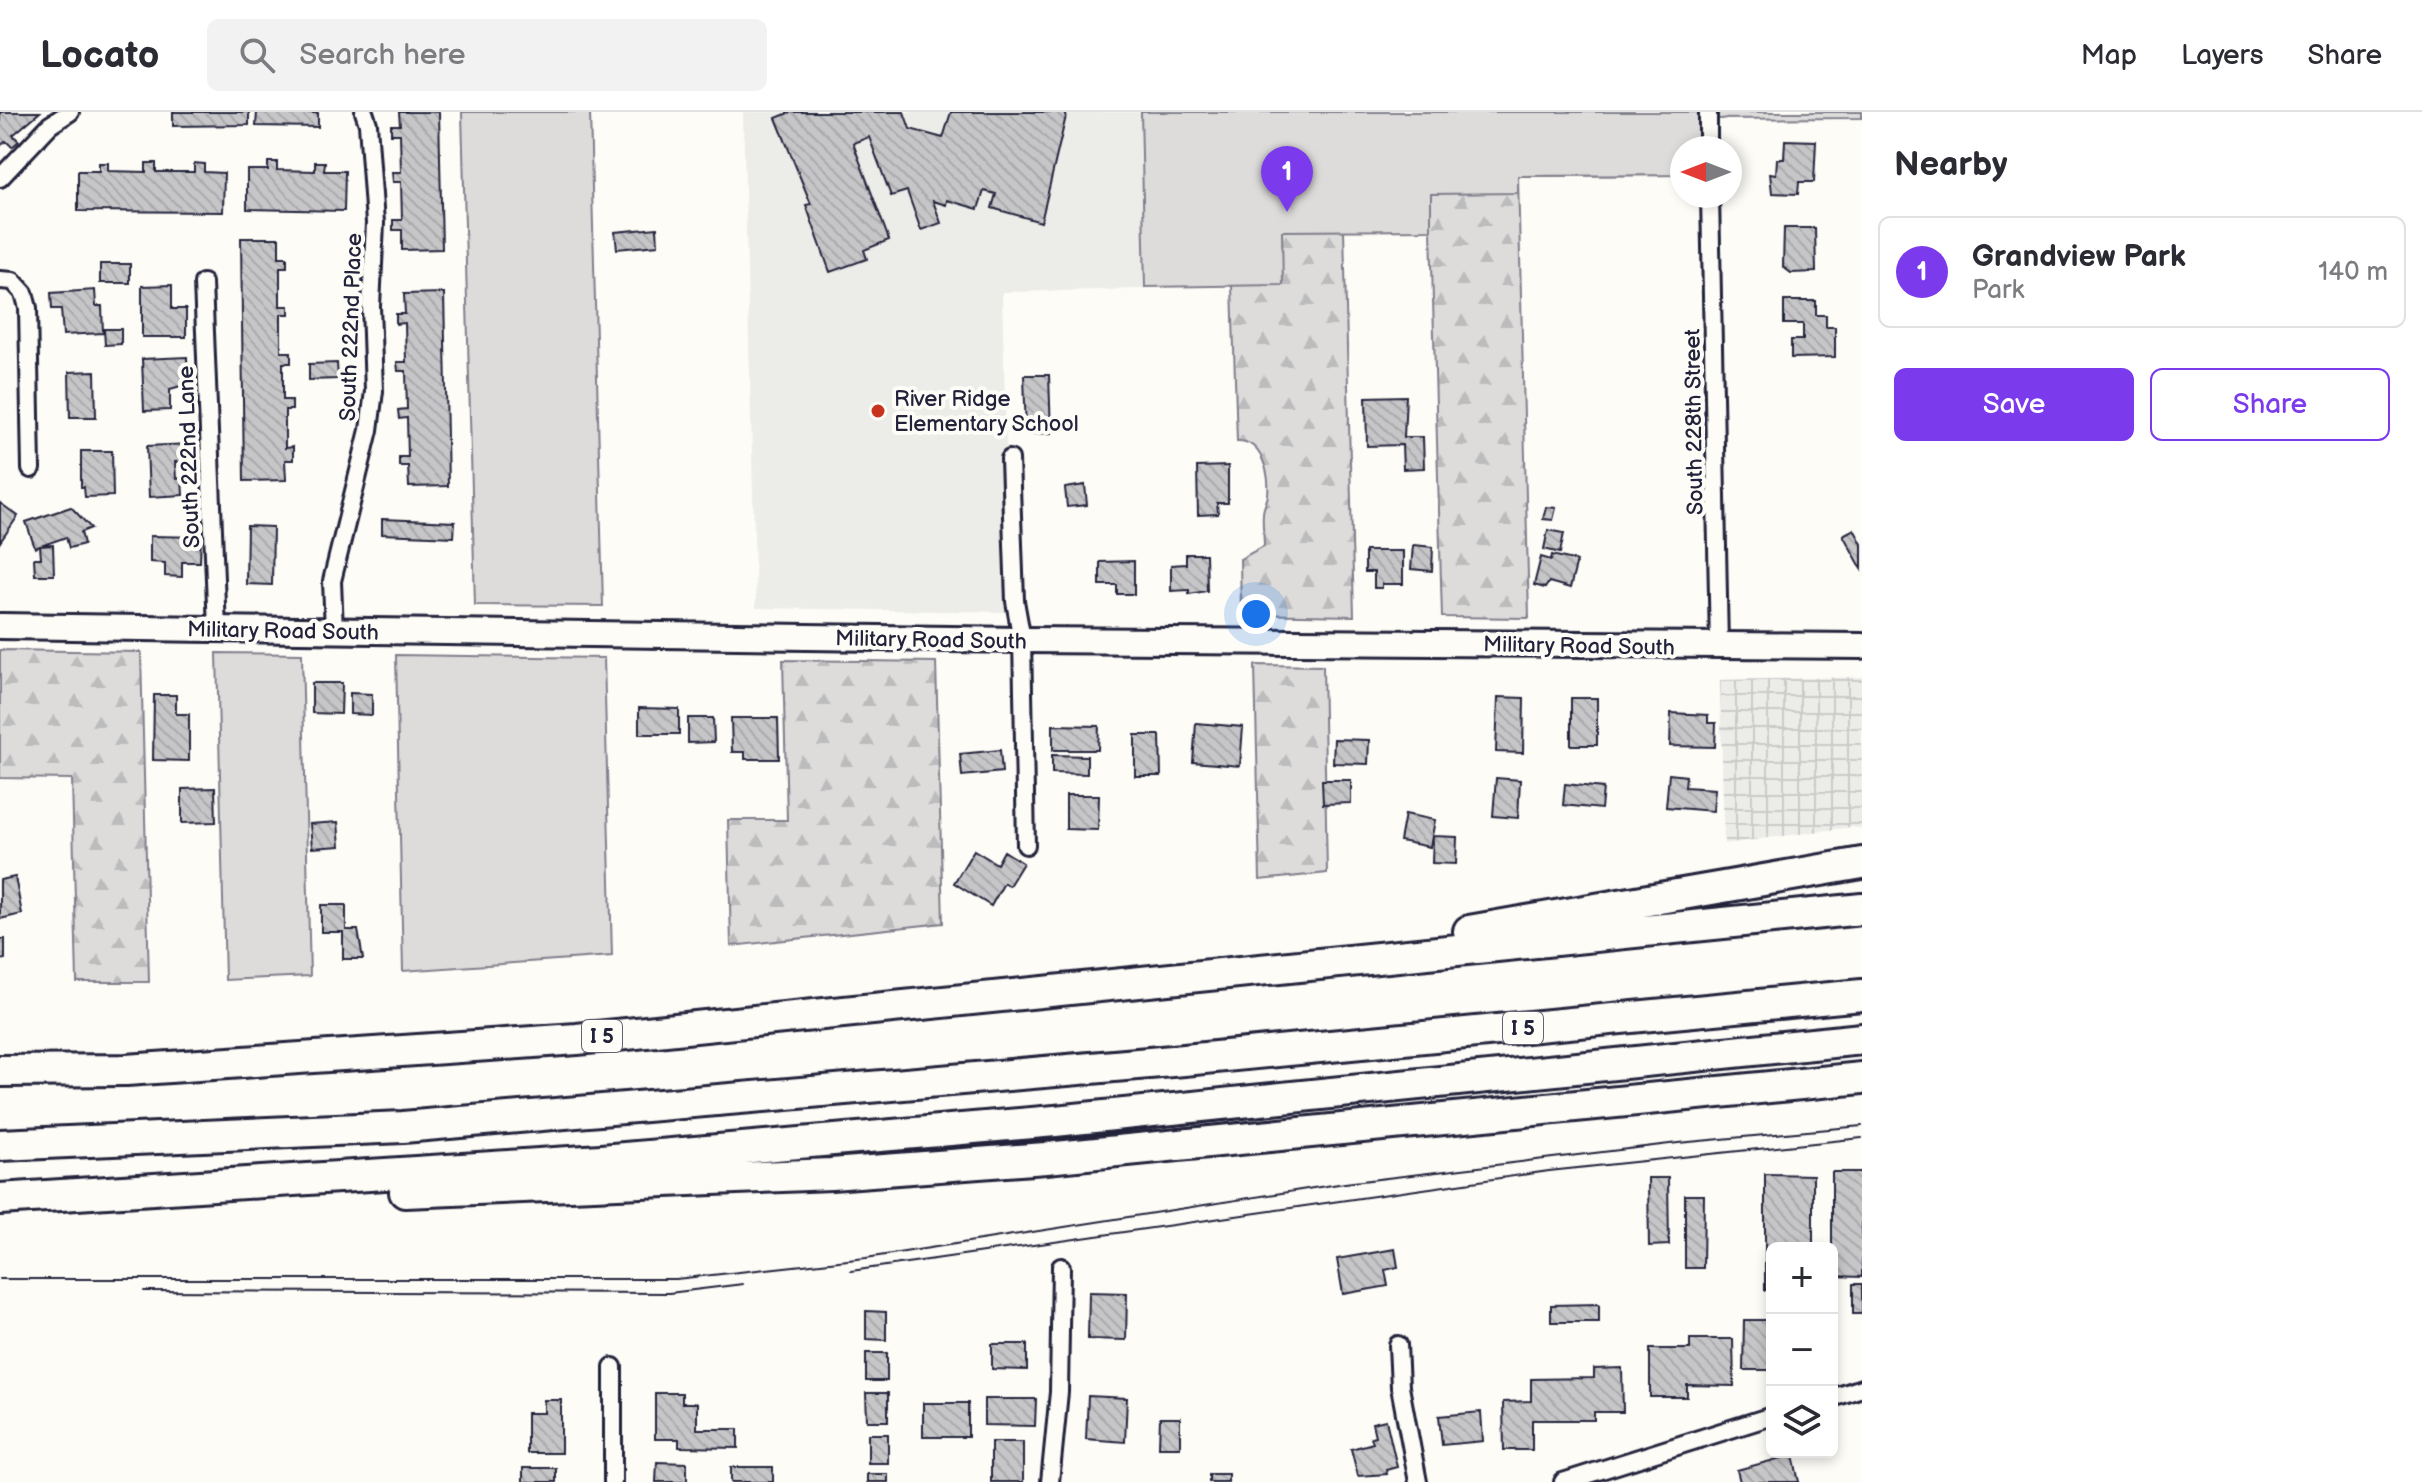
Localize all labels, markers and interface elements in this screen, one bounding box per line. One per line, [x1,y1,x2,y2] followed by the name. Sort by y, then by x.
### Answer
[207,19,767,91] search box
[40,33,159,78] text: Locato
[235,33,279,77] icon: search
[299,37,466,73] text: Search here
[2081,39,2137,72] text: Map
[2181,39,2264,72] text: Layers
[2308,39,2382,72] text: Share
[1670,136,1742,208] north arrow
[1894,144,2008,185] text: Nearby
[1261,146,1313,212] pin: 1
[335,232,368,422] street label: South 222nd Place
[1972,239,2186,275] text: Grandview Park
[1917,257,1927,288] text: 1
[2318,257,2388,288] text: 140 m
[1972,275,2024,306] text: Park
[1679,328,1710,515] street label: South 228th Street
[173,365,206,549] street label: South 222nd Lane
[1894,368,2134,441] button: Save
[2150,368,2390,441] button: Share
[894,386,1079,438] place label: River Ridge Elementary School
[869,402,887,420] marker: River Ridge Elementary School
[1236,594,1276,634] your location
[187,616,379,647] street label: Military Road South
[835,625,1027,656] street label: Military Road South
[1483,631,1675,662] street label: Military Road South
[1503,1012,1543,1044] road number: I 5
[582,1020,622,1052] road number: I 5
[1766,1242,1838,1458] map controls
[1766,1242,1838,1314] button: +
[1766,1314,1838,1386] button: −
[1766,1386,1838,1458] button: layers

